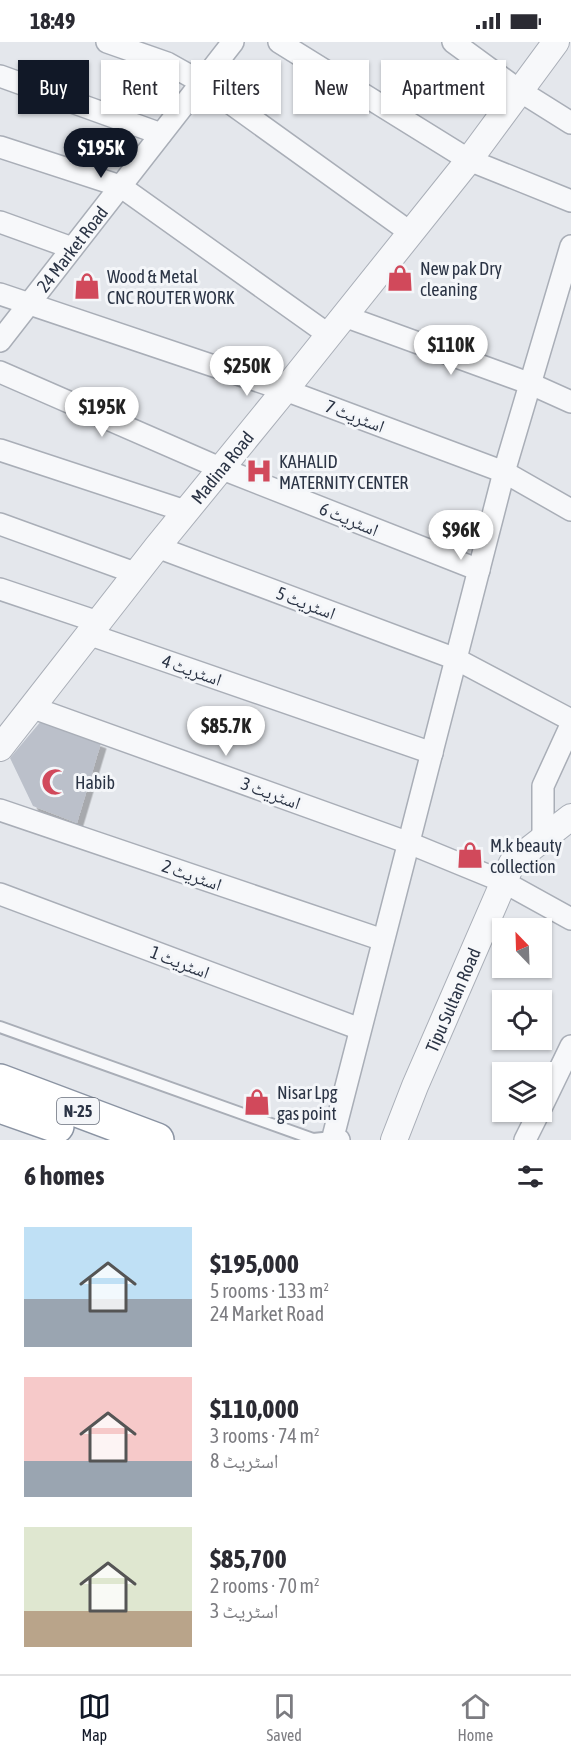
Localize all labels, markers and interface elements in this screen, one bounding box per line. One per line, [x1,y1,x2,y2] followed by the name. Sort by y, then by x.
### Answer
[30,8,75,34] text: 18:49
[18,60,89,114] chip: Buy
[101,60,179,114] chip: Rent
[191,60,281,114] chip: Filters
[293,60,369,114] chip: New
[381,60,506,114] chip: Apartment
[59,128,143,179] pin: $195K
[78,136,124,159] text: $195K
[32,202,112,296] street label: 24 Market Road
[420,258,502,300] place label: New pak Dry cleaning
[385,263,415,293] shop icon: New pak Dry cleaning
[107,266,235,308] place label: Wood & Metal CNC ROUTER WORK
[72,271,102,301] shop icon: Wood & Metal CNC ROUTER WORK
[409,325,493,376] pin: $110K
[428,333,474,356] text: $110K
[205,346,289,397] pin: $250K
[224,354,270,377] text: $250K
[60,387,144,438] pin: $195K
[79,395,125,418] text: $195K
[322,395,388,437] street label: اسٹریٹ 7
[186,427,258,508] street label: Madina Road
[279,451,408,493] place label: KAHALID MATERNITY CENTER
[244,456,274,486] hospital icon: KAHALID MATERNITY CENTER
[316,498,382,541] street label: اسٹریٹ 6
[425,510,497,561] pin: $96K
[443,518,480,541] text: $96K
[273,582,339,624] street label: اسٹریٹ 5
[159,650,225,690] street label: اسٹریٹ 4
[177,706,275,757] pin: $85.7K
[201,714,251,737] text: $85.7K
[40,767,70,797] mosque icon: Habib
[75,772,115,793] place label: Habib
[238,773,304,814] street label: اسٹریٹ 3
[490,835,562,877] place label: M.k beauty collection
[455,840,485,870] shop icon: M.k beauty collection
[159,855,225,895] street label: اسٹریٹ 2
[492,918,552,978] north arrow
[492,918,552,1122] map controls
[147,941,213,983] street label: اسٹریٹ 1
[421,944,484,1055] street label: Tipu Sultan Road
[492,990,552,1050] button: locate
[492,1062,552,1122] button: layers
[277,1082,338,1124] place label: Nisar Lpg gas point
[242,1087,272,1117] shop icon: Nisar Lpg gas point
[57,1098,99,1124] road number: N-25
[514,1160,547,1193] icon: filters
[24,1161,104,1191] text: 6 homes
[210,1249,299,1279] text: $195,000
[72,1251,144,1323] icon: home
[210,1279,329,1302] text: 5 rooms · 133 m²
[210,1302,324,1325] text: 24 Market Road
[210,1394,299,1424] text: $110,000
[72,1401,144,1473] icon: home
[210,1424,320,1447] text: 3 rooms · 74 m²
[210,1449,279,1472] text: اسٹریٹ 8
[210,1544,287,1574] text: $85,700
[72,1551,144,1623] icon: home
[210,1574,320,1597] text: 2 rooms · 70 m²
[210,1599,279,1622] text: اسٹریٹ 3
[78,1690,111,1744] tab: Map
[267,1690,302,1744] tab: Saved
[458,1690,493,1744] tab: Home

